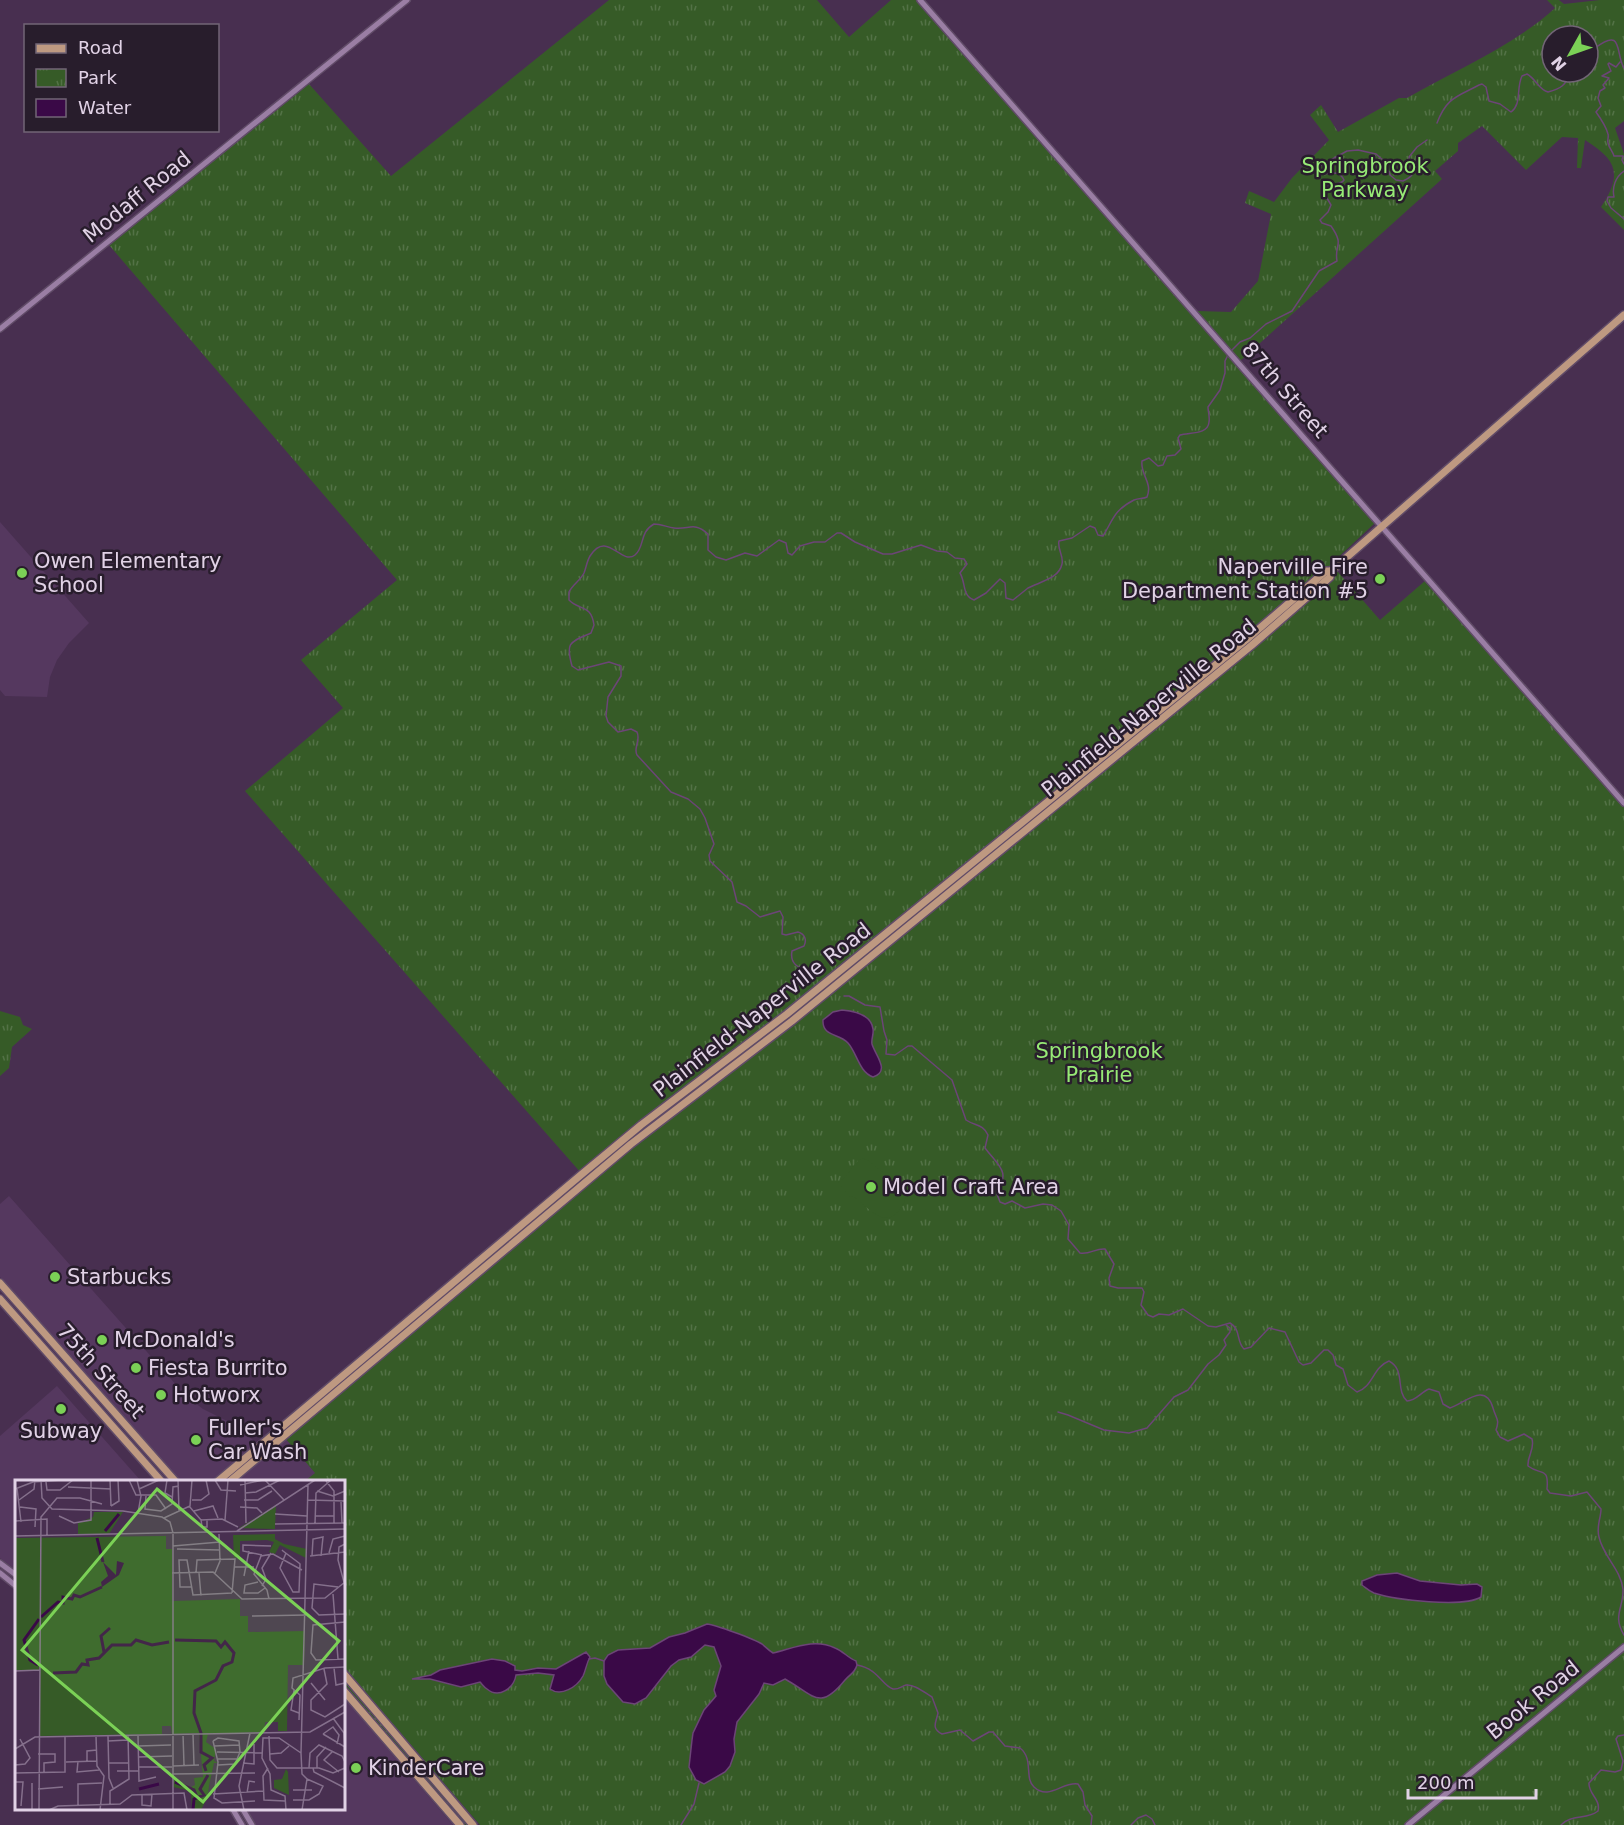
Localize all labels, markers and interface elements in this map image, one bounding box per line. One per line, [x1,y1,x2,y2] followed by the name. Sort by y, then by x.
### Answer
[24,24,219,132] legend
[1540,24,1600,84] north arrow
[78,37,123,58] text: Road
[1547,52,1570,75] text: N
[78,67,117,88] text: Park
[78,97,132,118] text: Water
[79,146,195,248] street label: Modaff Road
[1301,154,1429,202] park label: Springbrook Parkway
[1237,337,1333,443] street label: 87th Street
[34,549,221,597] place label: Owen Elementary School
[1122,555,1368,603] place label: Naperville Fire Department Station #5
[15,566,29,580] marker: Owen Elementary School
[1373,572,1387,586] marker: Naperville Fire Department Station #5
[1037,614,1261,802] street label: Plainfield-Naperville Road
[649,918,875,1102] street label: Plainfield-Naperville Road
[1035,1039,1163,1087] park label: Springbrook Prairie
[883,1175,1059,1199] place label: Model Craft Area
[864,1180,878,1194] marker: Model Craft Area
[67,1265,171,1289] place label: Starbucks
[48,1270,62,1284] marker: Starbucks
[52,1319,150,1423] street label: 75th Street
[114,1328,235,1352] place label: McDonald's
[95,1333,109,1347] marker: McDonald's
[148,1356,288,1380] place label: Fiesta Burrito
[129,1361,143,1375] marker: Fiesta Burrito
[173,1383,260,1407] place label: Hotworx
[154,1388,168,1402] marker: Hotworx
[54,1402,68,1416] marker: Subway
[208,1416,307,1464] place label: Fuller's Car Wash
[20,1419,102,1443] place label: Subway
[189,1433,203,1447] marker: Fuller's Car Wash
[15,1480,345,1810] inset map
[1482,1656,1584,1744] street label: Book Road
[368,1756,484,1780] place label: KinderCare
[349,1761,363,1775] marker: KinderCare
[1408,1762,1536,1800] scale bar
[1417,1772,1475,1793] text: 200 m

